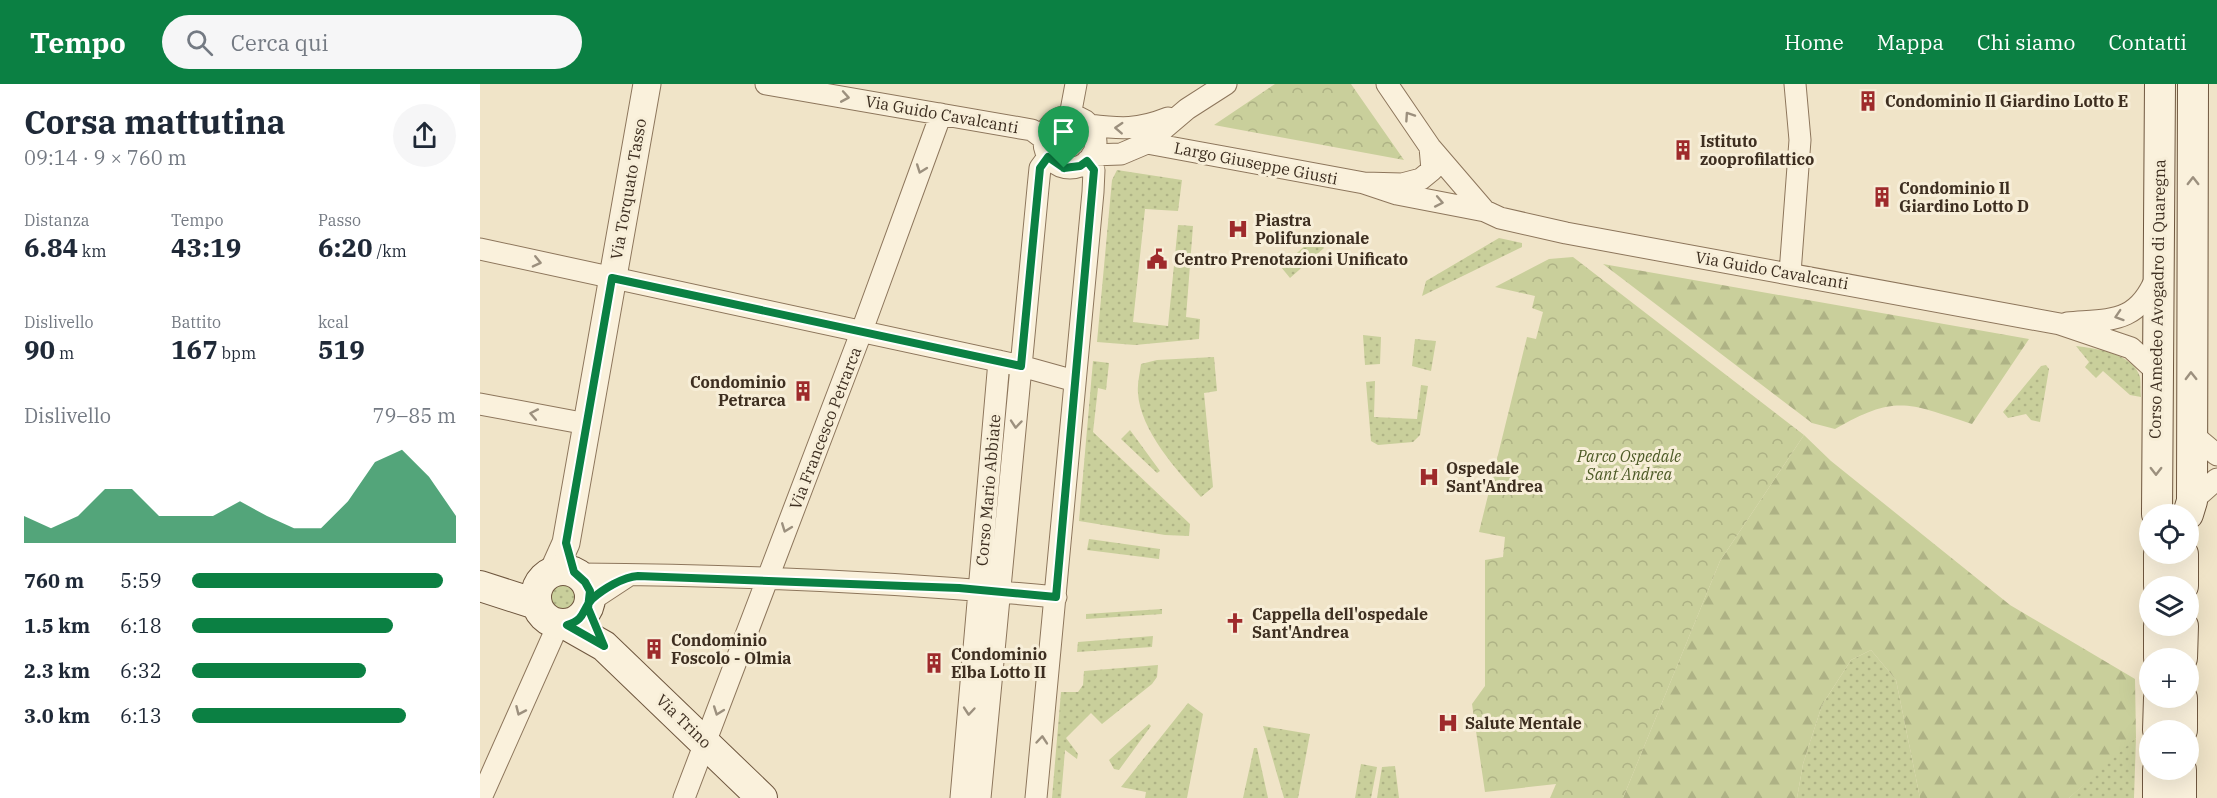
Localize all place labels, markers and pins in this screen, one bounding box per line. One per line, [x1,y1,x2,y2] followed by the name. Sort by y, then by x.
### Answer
[1856,89,1880,113] building icon: Condominio Il Giardino Lotto E
[1885,91,2128,111] place label: Condominio Il Giardino Lotto E
[1038,106,1089,168] pin
[1700,131,1814,169] place label: Istituto zooprofilattico
[1671,138,1695,162] building icon: Istituto zooprofilattico
[1899,178,2029,216] place label: Condominio Il Giardino Lotto D
[1870,185,1894,209] building icon: Condominio Il Giardino Lotto D
[1255,210,1369,248] place label: Piastra Polifunzionale
[1226,217,1250,241] hospital icon: Piastra Polifunzionale
[1145,247,1169,271] public building icon: Centro Prenotazioni Unificato
[1174,249,1408,269] place label: Centro Prenotazioni Unificato
[690,372,786,410] place label: Condominio Petrarca
[791,379,815,403] building icon: Condominio Petrarca
[1446,458,1543,496] place label: Ospedale Sant'Andrea
[1417,465,1441,489] hospital icon: Ospedale Sant'Andrea
[1252,604,1428,642] place label: Cappella dell'ospedale Sant'Andrea
[1223,611,1247,635] church icon: Cappella dell'ospedale Sant'Andrea
[671,630,791,668] place label: Condominio Foscolo - Olmia
[642,637,666,661] building icon: Condominio Foscolo - Olmia
[951,644,1047,682] place label: Condominio Elba Lotto II
[922,651,946,675] building icon: Condominio Elba Lotto II
[1436,711,1460,735] hospital icon: Salute Mentale
[1465,713,1582,733] place label: Salute Mentale

